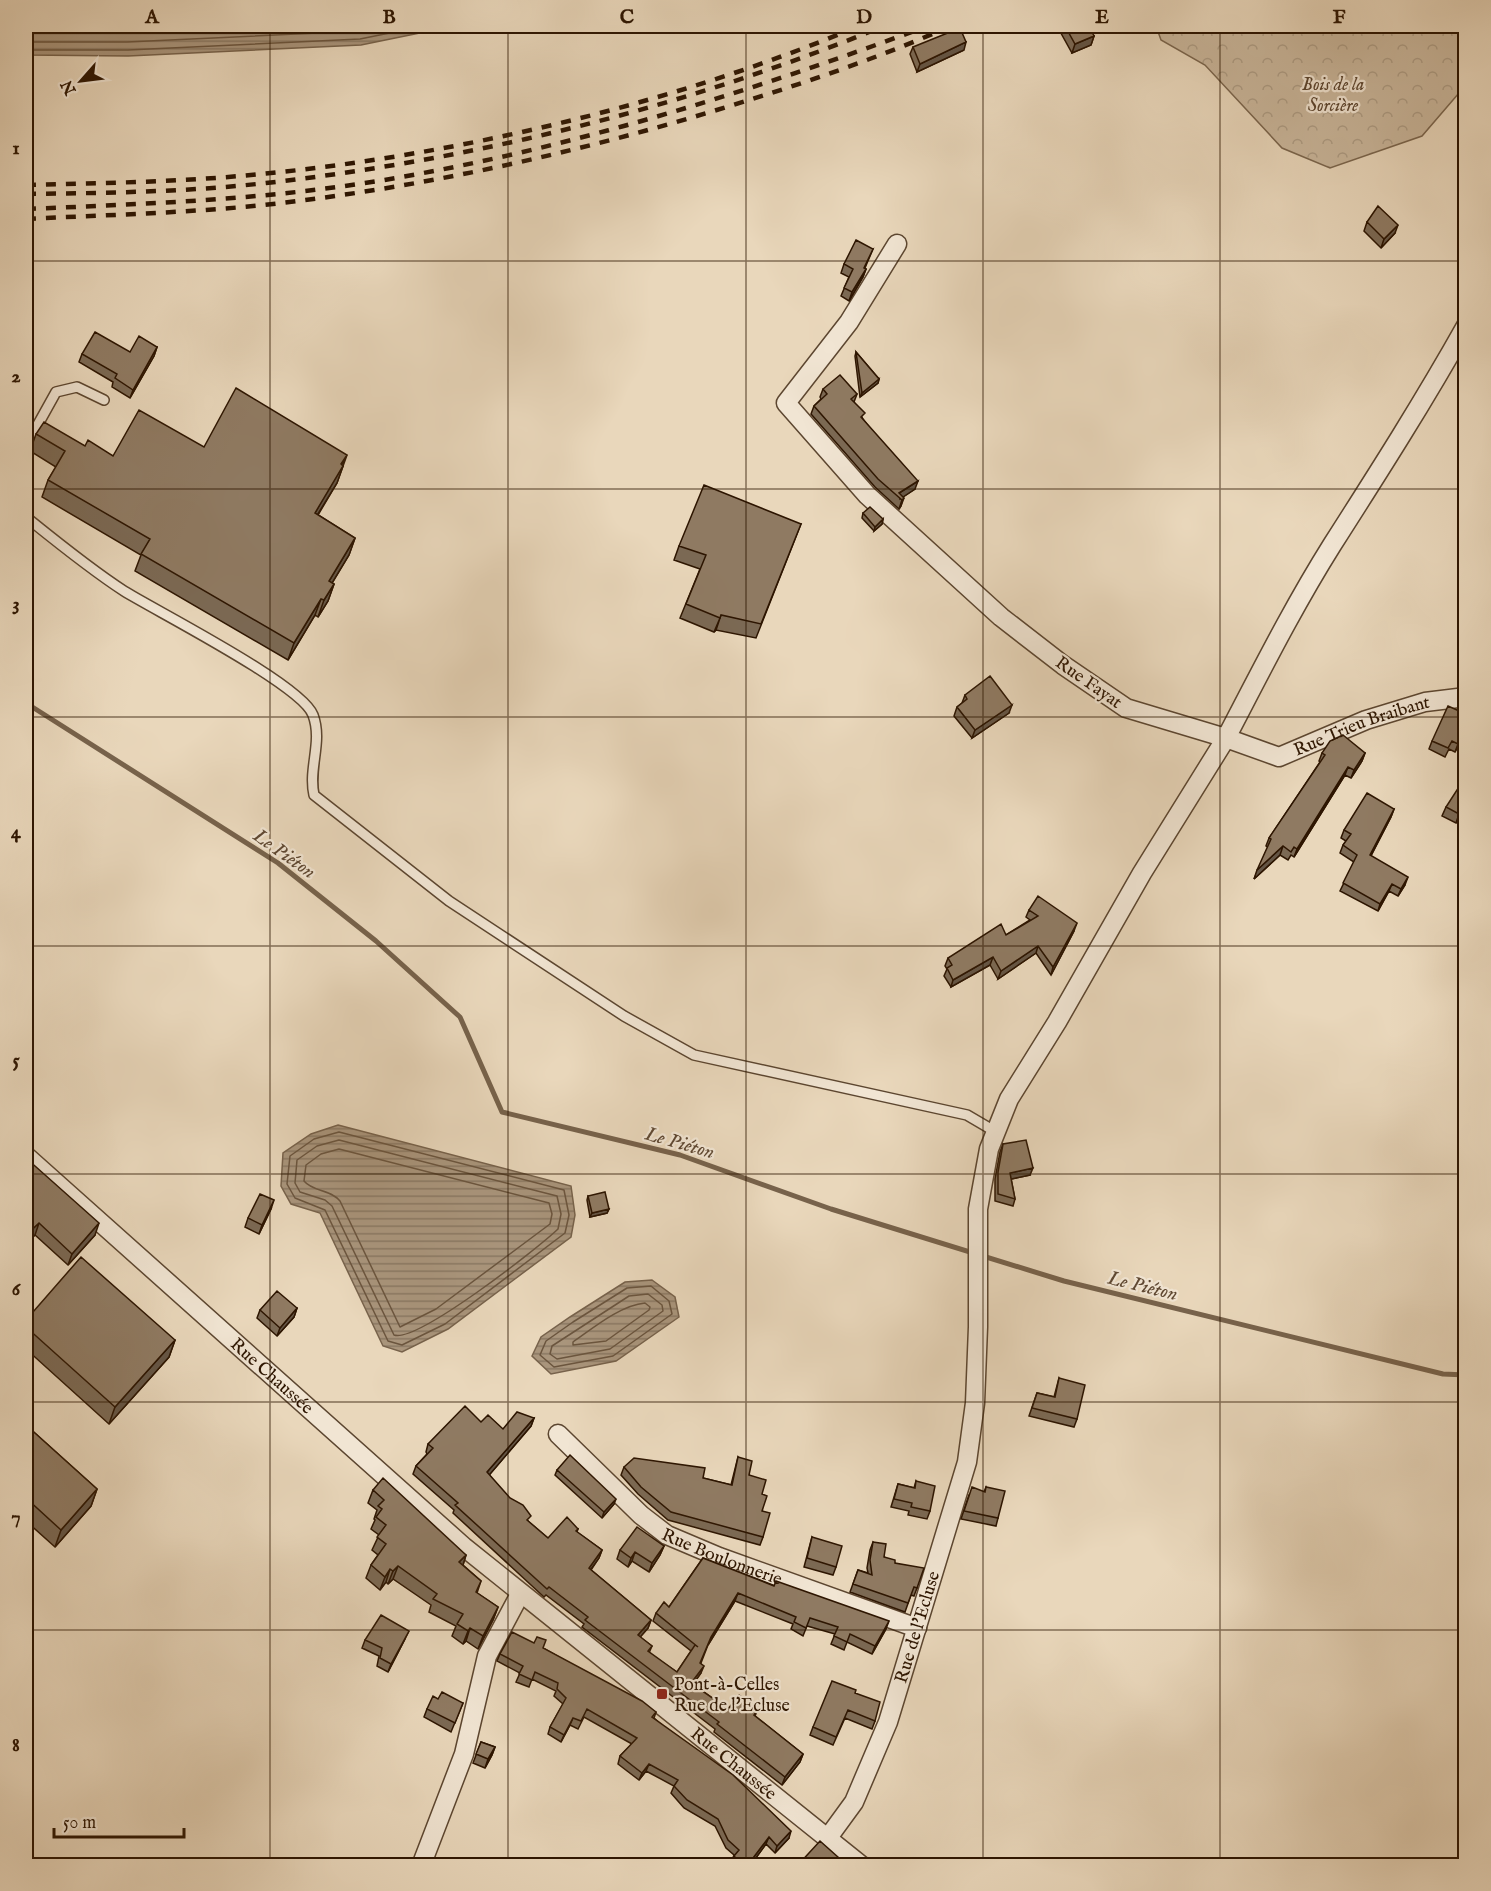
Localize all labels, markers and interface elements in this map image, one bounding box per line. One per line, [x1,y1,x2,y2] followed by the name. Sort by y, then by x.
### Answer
[144,5,160,30] text: A
[382,5,396,30] text: B
[620,5,634,30] text: C
[856,5,872,30] text: D
[1095,5,1109,30] text: E
[1333,5,1346,30] text: F
[51,51,111,111] north arrow
[1302,74,1364,118] park label: Bois de la Sorcière
[57,76,82,99] text: N
[12,136,20,161] text: 1
[11,364,21,389] text: 2
[12,592,20,617] text: 3
[1050,652,1126,715] street label: Rue Fayat
[1290,692,1431,762] street label: Rue Trieu Braibant
[11,820,22,845] text: 4
[247,823,320,885] water label: Le Piéton
[12,1048,20,1073] text: 5
[641,1121,717,1165] water label: Le Piéton
[1104,1265,1180,1307] water label: Le Piéton
[12,1277,22,1302] text: 6
[225,1334,318,1420] street label: Rue Chaussée
[11,1505,21,1530] text: 7
[658,1524,785,1592] street label: Rue Boulonnerie
[890,1569,946,1686] street label: Rue de l'Ecluse
[674,1674,790,1718] place label: Pont-à-Celles Rue de l'Ecluse
[655,1687,669,1701] marker: Pont-à-Celles Rue de l'Ecluse
[685,1723,781,1806] street label: Rue Chaussée
[12,1733,20,1758] text: 8
[54,1801,184,1839] scale bar
[63,1812,96,1835] text: 50 m

